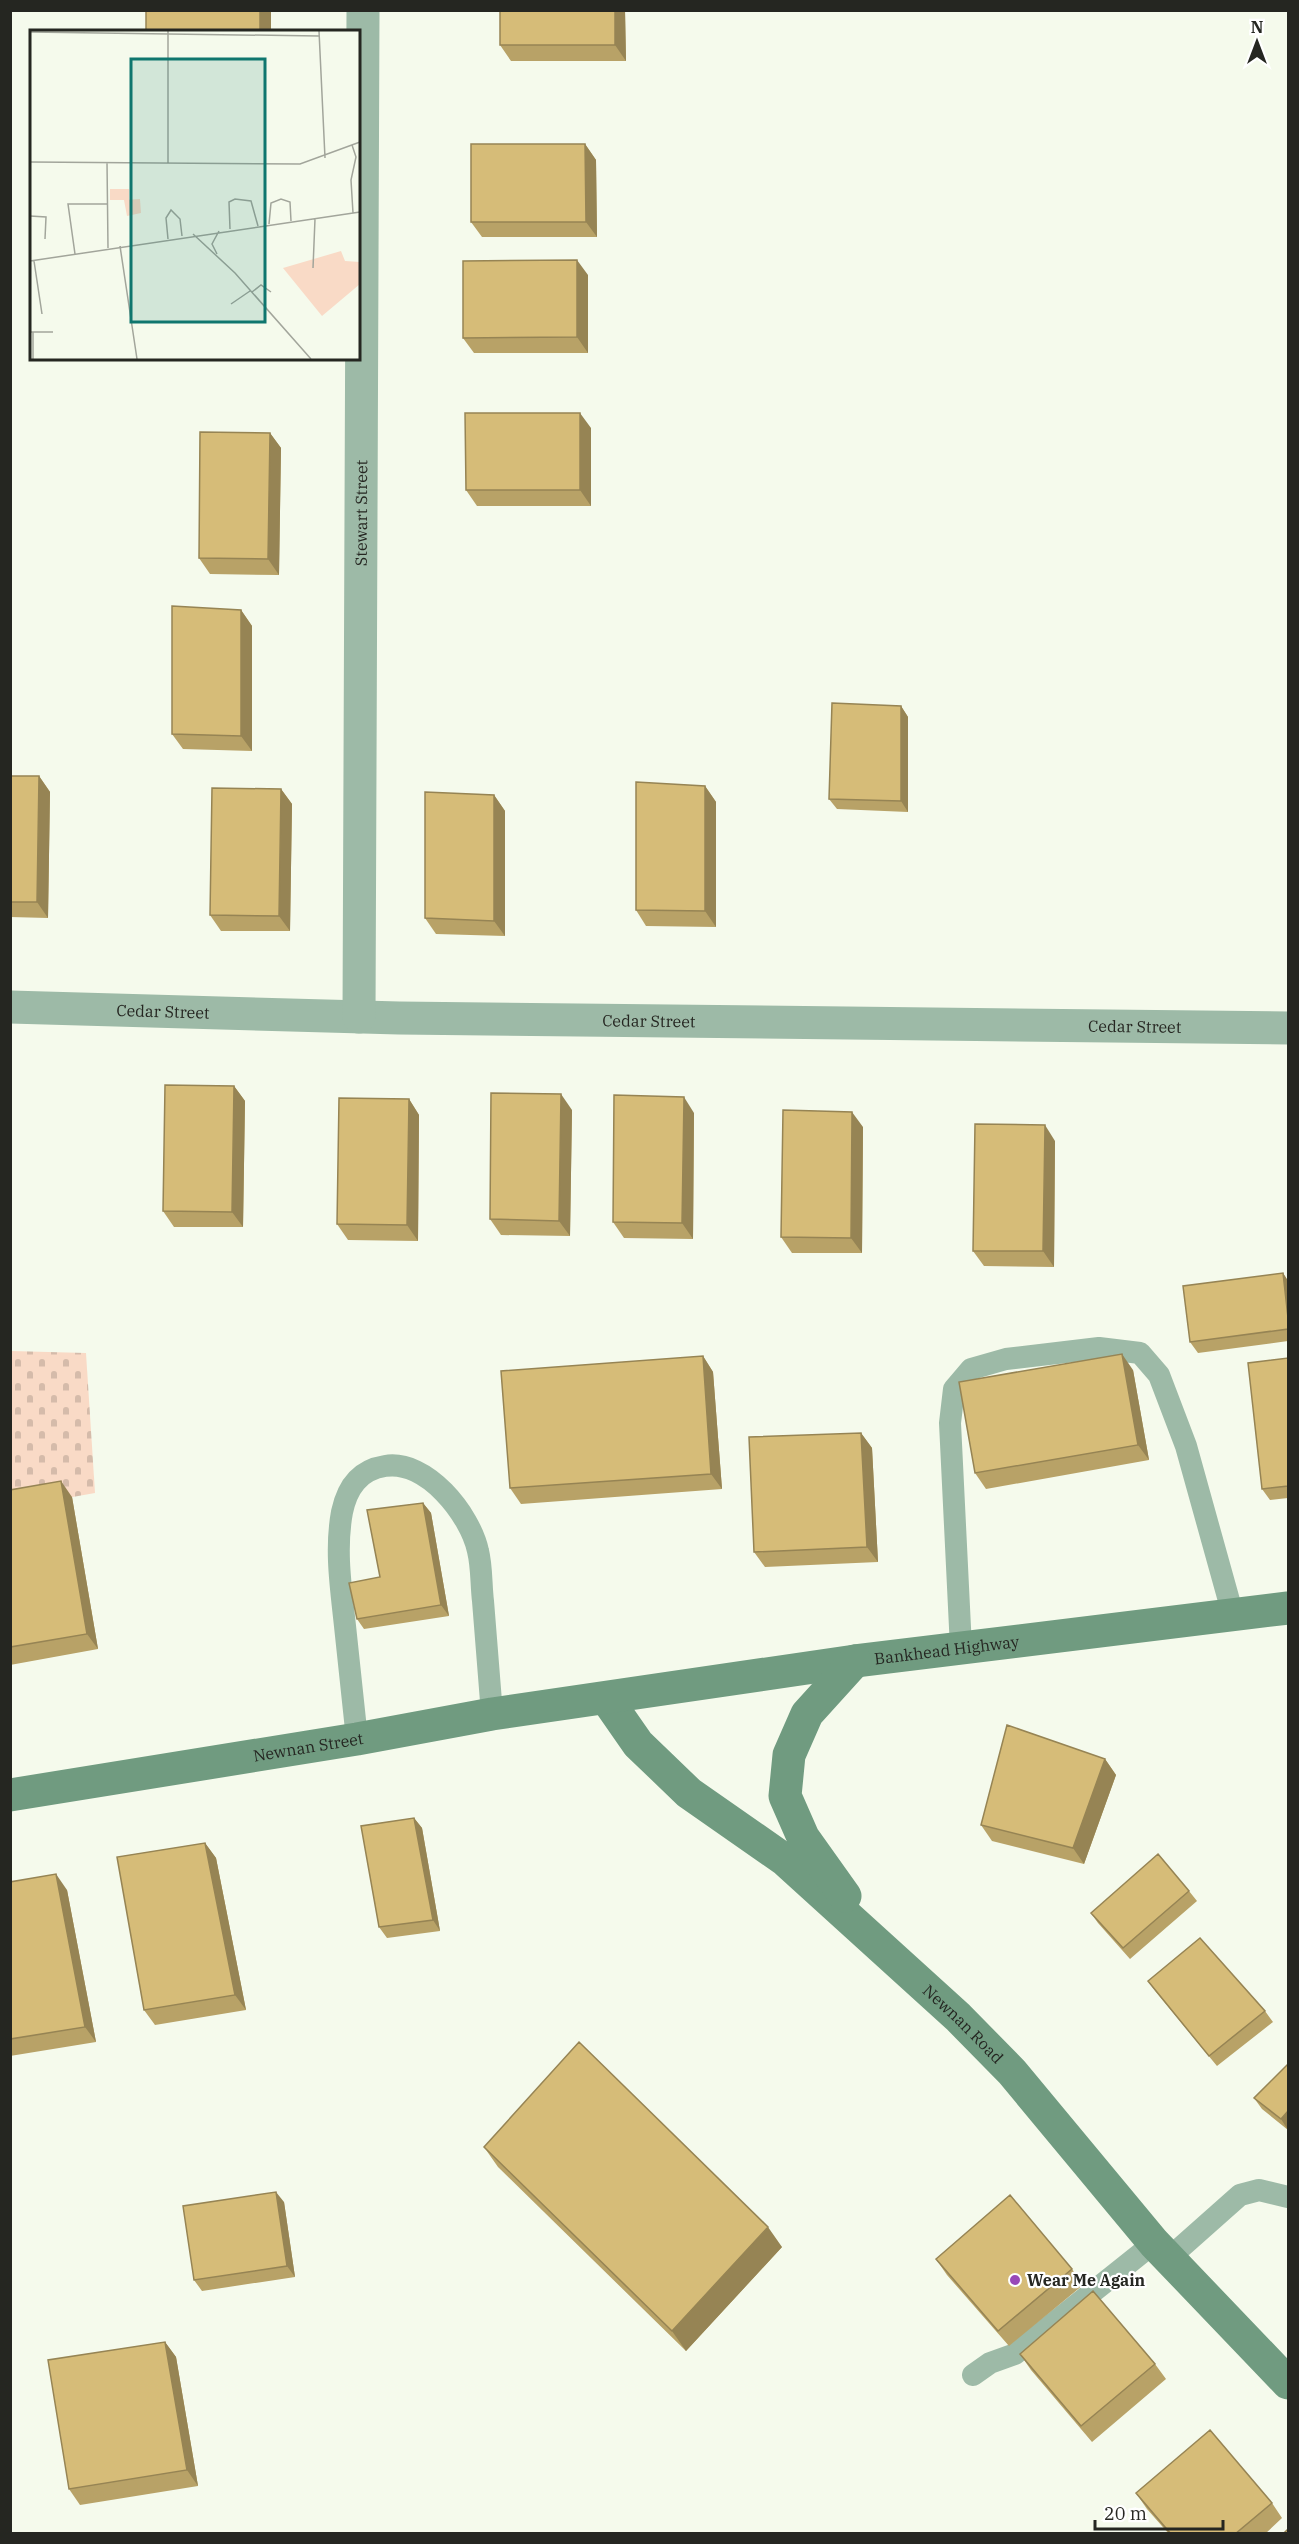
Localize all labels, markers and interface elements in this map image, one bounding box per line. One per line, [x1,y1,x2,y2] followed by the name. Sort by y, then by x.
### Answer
[1227,12,1287,72] north arrow
[1251,17,1263,37] text: N
[30,30,360,360] inset map
[351,459,371,566] street label: Stewart Street
[116,1000,210,1023] street label: Cedar Street
[602,1010,696,1031] street label: Cedar Street
[1088,1016,1182,1037] street label: Cedar Street
[873,1631,1021,1669] street label: Bankhead Highway
[252,1728,365,1766] street label: Newnan Street
[919,1980,1008,2068] street label: Newnan Road
[1027,2270,1146,2290] place label: Wear Me Again
[1008,2273,1022,2287] marker: Wear Me Again
[1095,2493,1222,2531] scale bar
[1104,2502,1147,2525] text: 20 m

